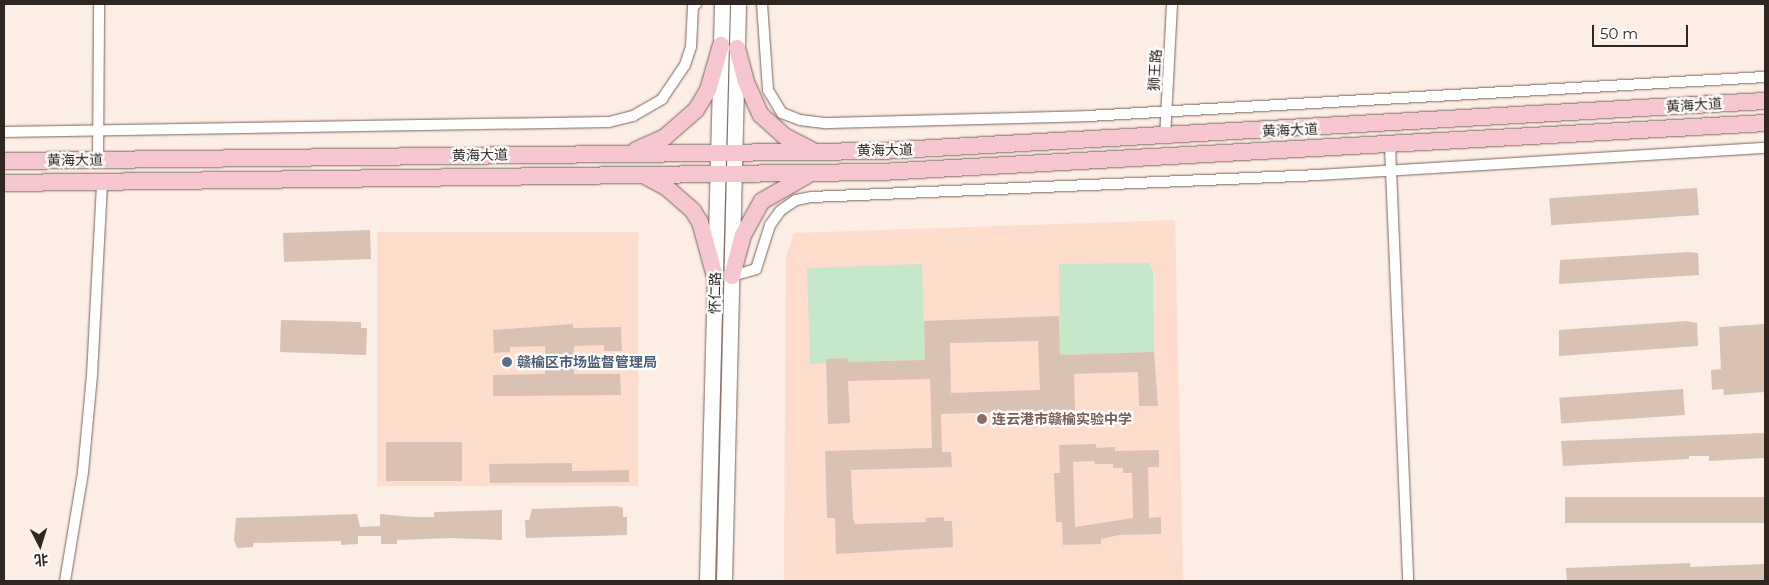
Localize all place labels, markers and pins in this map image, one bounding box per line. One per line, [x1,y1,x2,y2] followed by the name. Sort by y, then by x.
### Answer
[517,354,657,370] place label: 赣榆区市场监督管理局
[501,356,513,368] marker: 赣榆区市场监督管理局
[992,411,1132,427] place label: 连云港市赣榆实验中学
[976,413,988,425] marker: 连云港市赣榆实验中学

